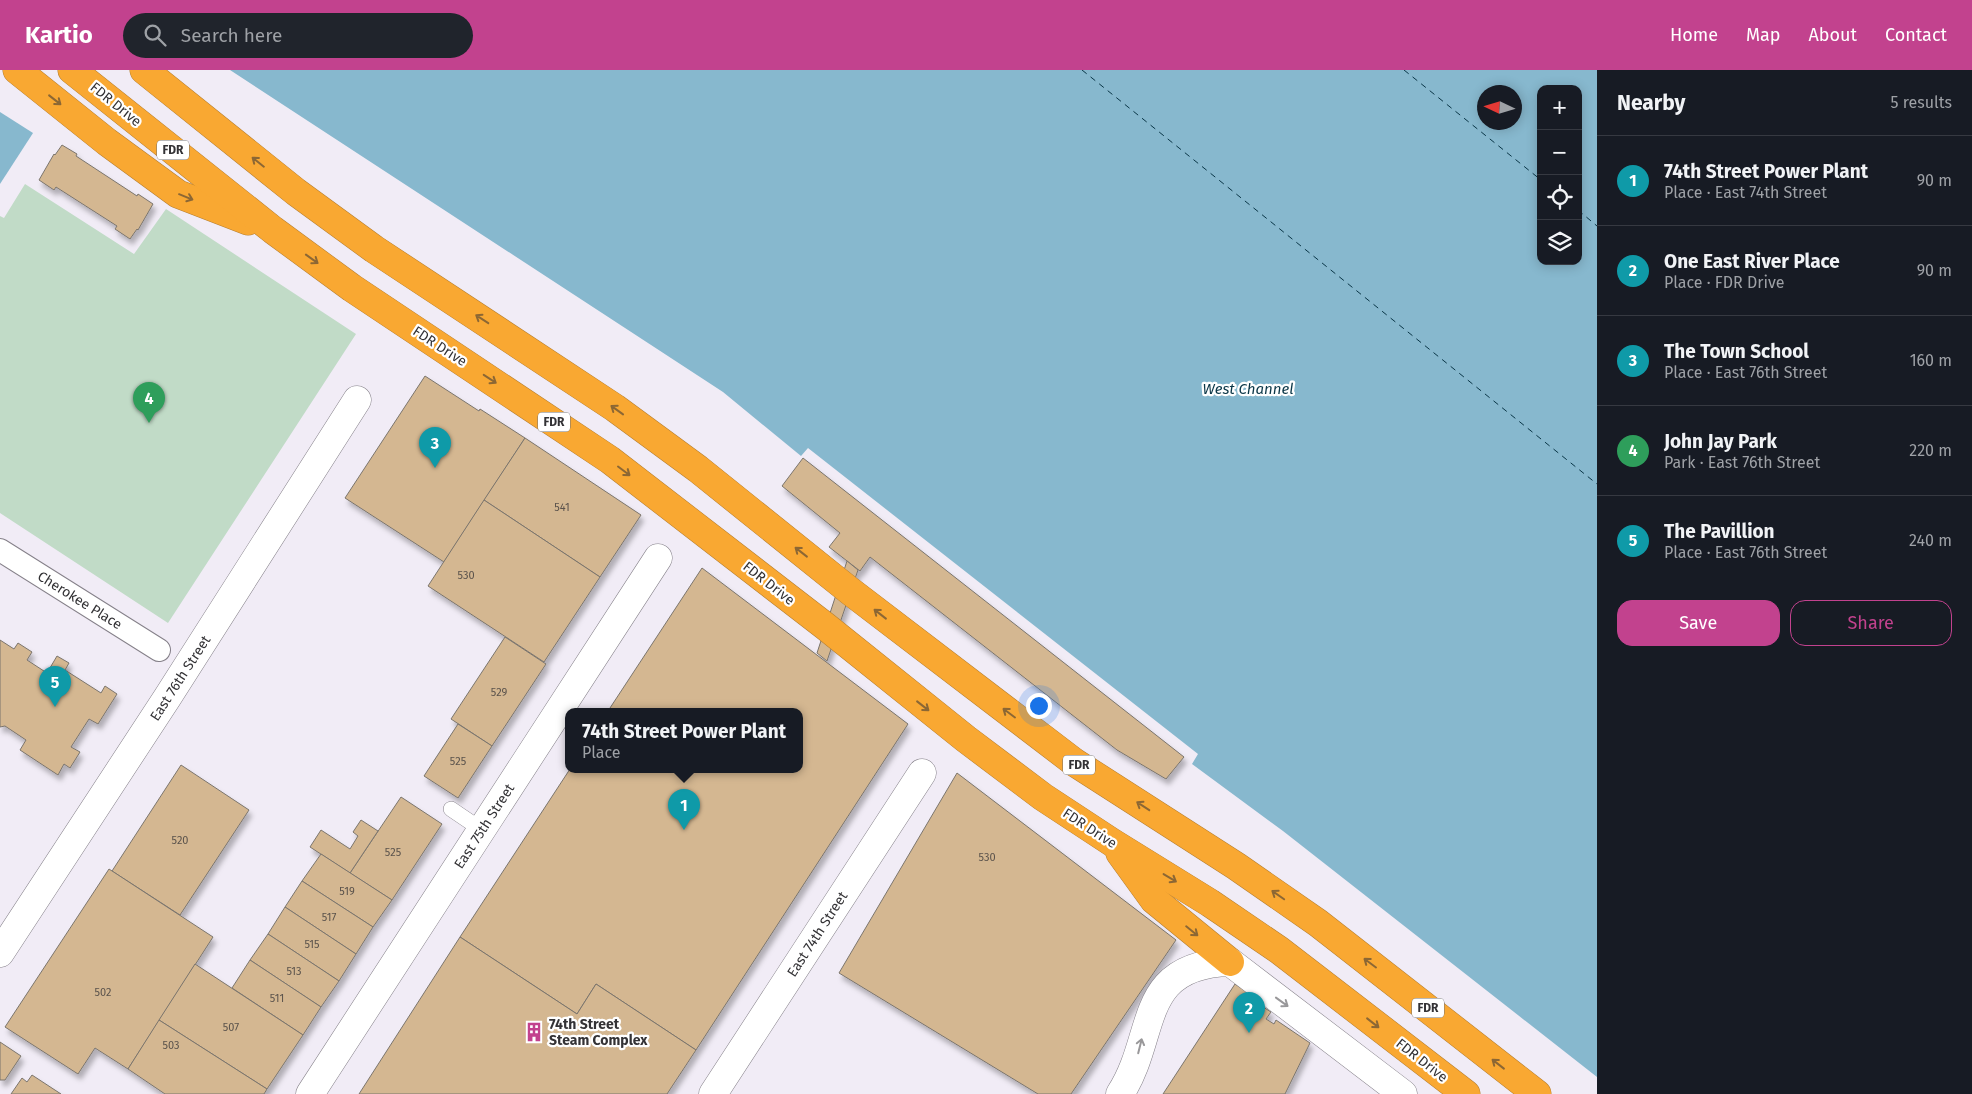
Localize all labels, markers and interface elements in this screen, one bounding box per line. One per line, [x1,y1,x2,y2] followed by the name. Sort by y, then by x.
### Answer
[123,13,473,58] search box
[25,21,93,49] text: Kartio
[141,21,169,49] icon: search
[181,24,282,47] text: Search here
[1670,24,1718,46] text: Home
[1746,24,1780,46] text: Map
[1808,24,1857,46] text: About
[1885,24,1947,46] text: Contact
[87,79,145,130] street label: FDR Drive
[1477,85,1522,130] north arrow
[1537,85,1582,265] map controls
[1537,85,1582,130] button: +
[1617,90,1685,116] text: Nearby
[1891,93,1952,112] text: 5 results
[48,95,61,106] one-way arrow
[1537,130,1582,175] button: −
[157,140,189,160] road number: FDR
[251,156,264,167] one-way arrow
[1664,160,1868,183] text: 74th Street Power Plant
[1629,171,1637,190] text: 1
[1917,171,1952,190] text: 90 m
[1537,175,1582,220] button: locate
[1664,183,1827,202] text: Place · East 74th Street
[177,193,193,202] one-way arrow
[1537,220,1582,265] button: layers
[1664,250,1840,273] text: One East River Place
[305,254,319,264] one-way arrow
[1629,261,1637,280] text: 2
[1917,261,1952,280] text: 90 m
[1664,273,1784,292] text: Place · FDR Drive
[475,314,489,325] one-way arrow
[410,323,470,370] street label: FDR Drive
[1664,340,1809,363] text: The Town School
[1629,351,1637,370] text: 3
[1910,351,1952,370] text: 160 m
[1664,363,1827,382] text: Place · East 76th Street
[483,374,497,384] one-way arrow
[1203,380,1293,398] water label: West Channel
[133,382,165,423] pin: 4
[610,405,624,415] one-way arrow
[538,412,570,432] road number: FDR
[419,427,451,468] pin: 3
[1664,430,1777,453] text: John Jay Park
[1628,441,1638,460] text: 4
[1909,441,1952,460] text: 220 m
[1664,453,1820,472] text: Park · East 76th Street
[617,466,630,477] one-way arrow
[554,501,570,514] house number: 541
[1664,520,1775,543] text: The Pavillion
[1629,531,1637,550] text: 5
[1909,531,1952,550] text: 240 m
[1664,543,1827,562] text: Place · East 76th Street
[795,546,808,557] one-way arrow
[739,558,798,609] street label: FDR Drive
[34,568,125,633] street label: Cherokee Place
[457,569,475,582] house number: 530
[1617,600,1780,646] button: Save
[1790,600,1952,646] button: Share
[874,609,887,620] one-way arrow
[146,632,215,724] street label: East 76th Street
[39,666,71,707] pin: 5
[491,686,507,699] house number: 529
[1026,693,1052,719] your location
[917,700,930,711] one-way arrow
[565,708,803,773] popup
[1003,708,1016,719] one-way arrow
[582,720,786,743] text: 74th Street Power Plant
[582,743,621,762] text: Place
[450,755,467,768] house number: 525
[1063,756,1095,774] road number: FDR
[451,780,519,872] street label: East 75th Street
[668,789,700,830] pin: 1
[1136,800,1150,810] one-way arrow
[1060,805,1120,852] street label: FDR Drive
[172,834,188,847] house number: 520
[385,846,402,859] house number: 525
[978,851,996,864] house number: 530
[1162,873,1176,883] one-way arrow
[339,885,355,898] house number: 519
[784,888,852,980] street label: East 74th Street
[1271,890,1285,900] one-way arrow
[322,911,336,924] house number: 517
[1185,925,1198,936] one-way arrow
[304,938,320,951] house number: 515
[1364,958,1377,969] one-way arrow
[286,965,302,978] house number: 513
[95,986,111,999] house number: 502
[270,992,284,1005] house number: 511
[1233,992,1265,1033] pin: 2
[1275,997,1289,1007] one-way arrow
[1412,998,1444,1018] road number: FDR
[549,1016,648,1049] place label: 74th Street Steam Complex
[1367,1017,1380,1028] one-way arrow
[223,1021,239,1034] house number: 507
[523,1021,545,1043] building icon: 74th Street Steam Complex
[1392,1035,1451,1086] street label: FDR Drive
[1136,1038,1145,1054] one-way arrow
[162,1039,180,1052] house number: 503
[1492,1058,1505,1069] one-way arrow

